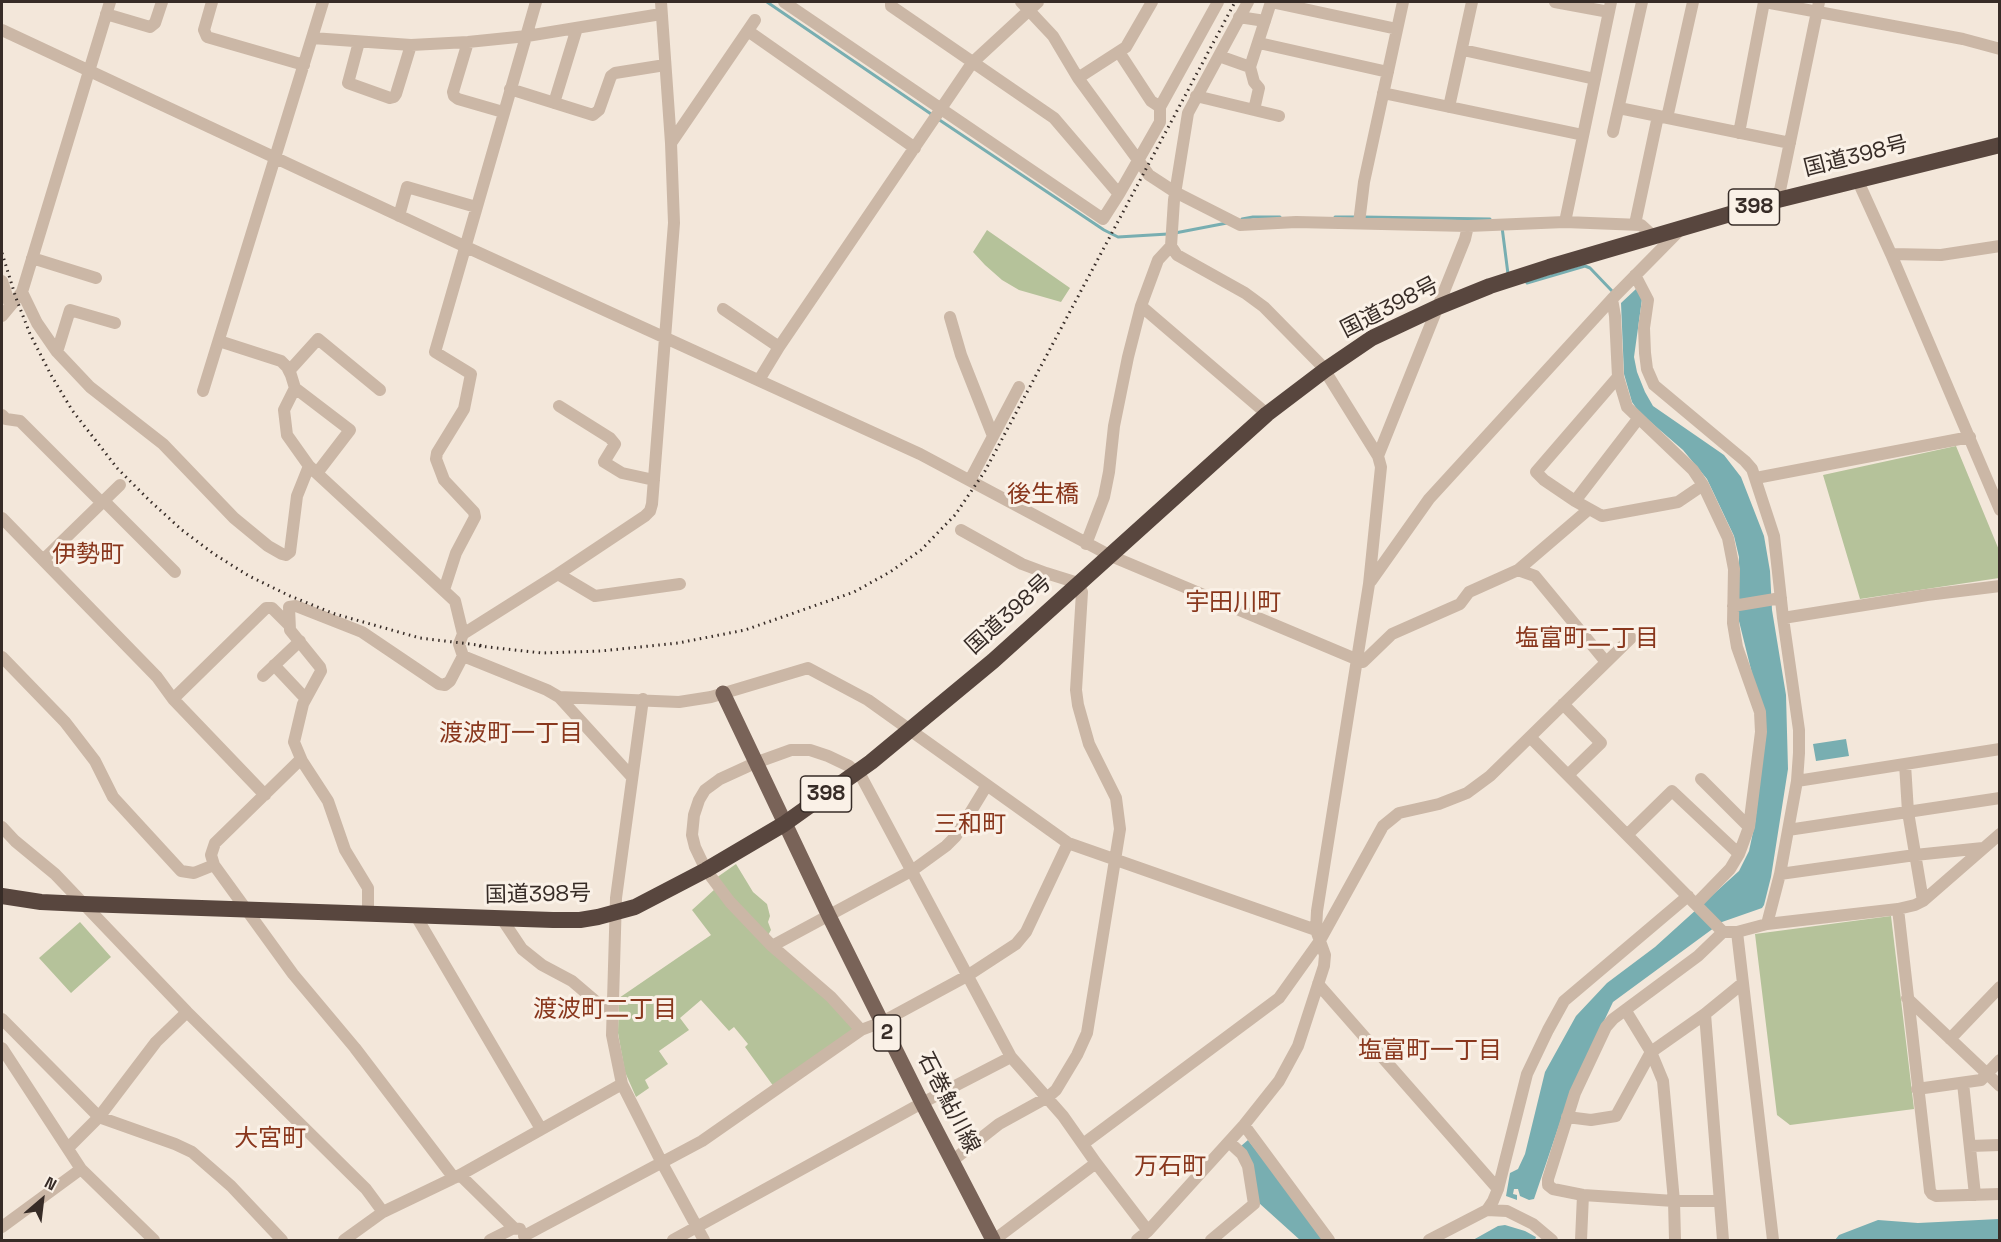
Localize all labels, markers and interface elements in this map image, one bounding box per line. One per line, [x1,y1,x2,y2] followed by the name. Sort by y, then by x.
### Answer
[1801,131,1911,183] street label: 国道398号
[1728,189,1780,225] road number: 398
[1337,272,1443,344] street label: 国道398号
[1007,481,1079,509] district label: 後生橋
[52,541,124,569] district label: 伊勢町
[961,570,1057,660] street label: 国道398号
[1185,589,1281,617] district label: 宇田川町
[1515,625,1659,653] district label: 塩富町二丁目
[439,720,583,748] district label: 渡波町一丁目
[800,776,852,812] road number: 398
[934,811,1006,839] district label: 三和町
[485,881,591,909] street label: 国道398号
[533,996,677,1024] district label: 渡波町二丁目
[874,1015,900,1051] road number: 2
[1358,1037,1502,1065] district label: 塩富町一丁目
[911,1048,985,1158] street label: 石巻鮎川線
[234,1125,306,1153] district label: 大宮町
[1134,1153,1206,1181] district label: 万石町
[12,1170,72,1230] north arrow
[41,1172,60,1195] text: N

